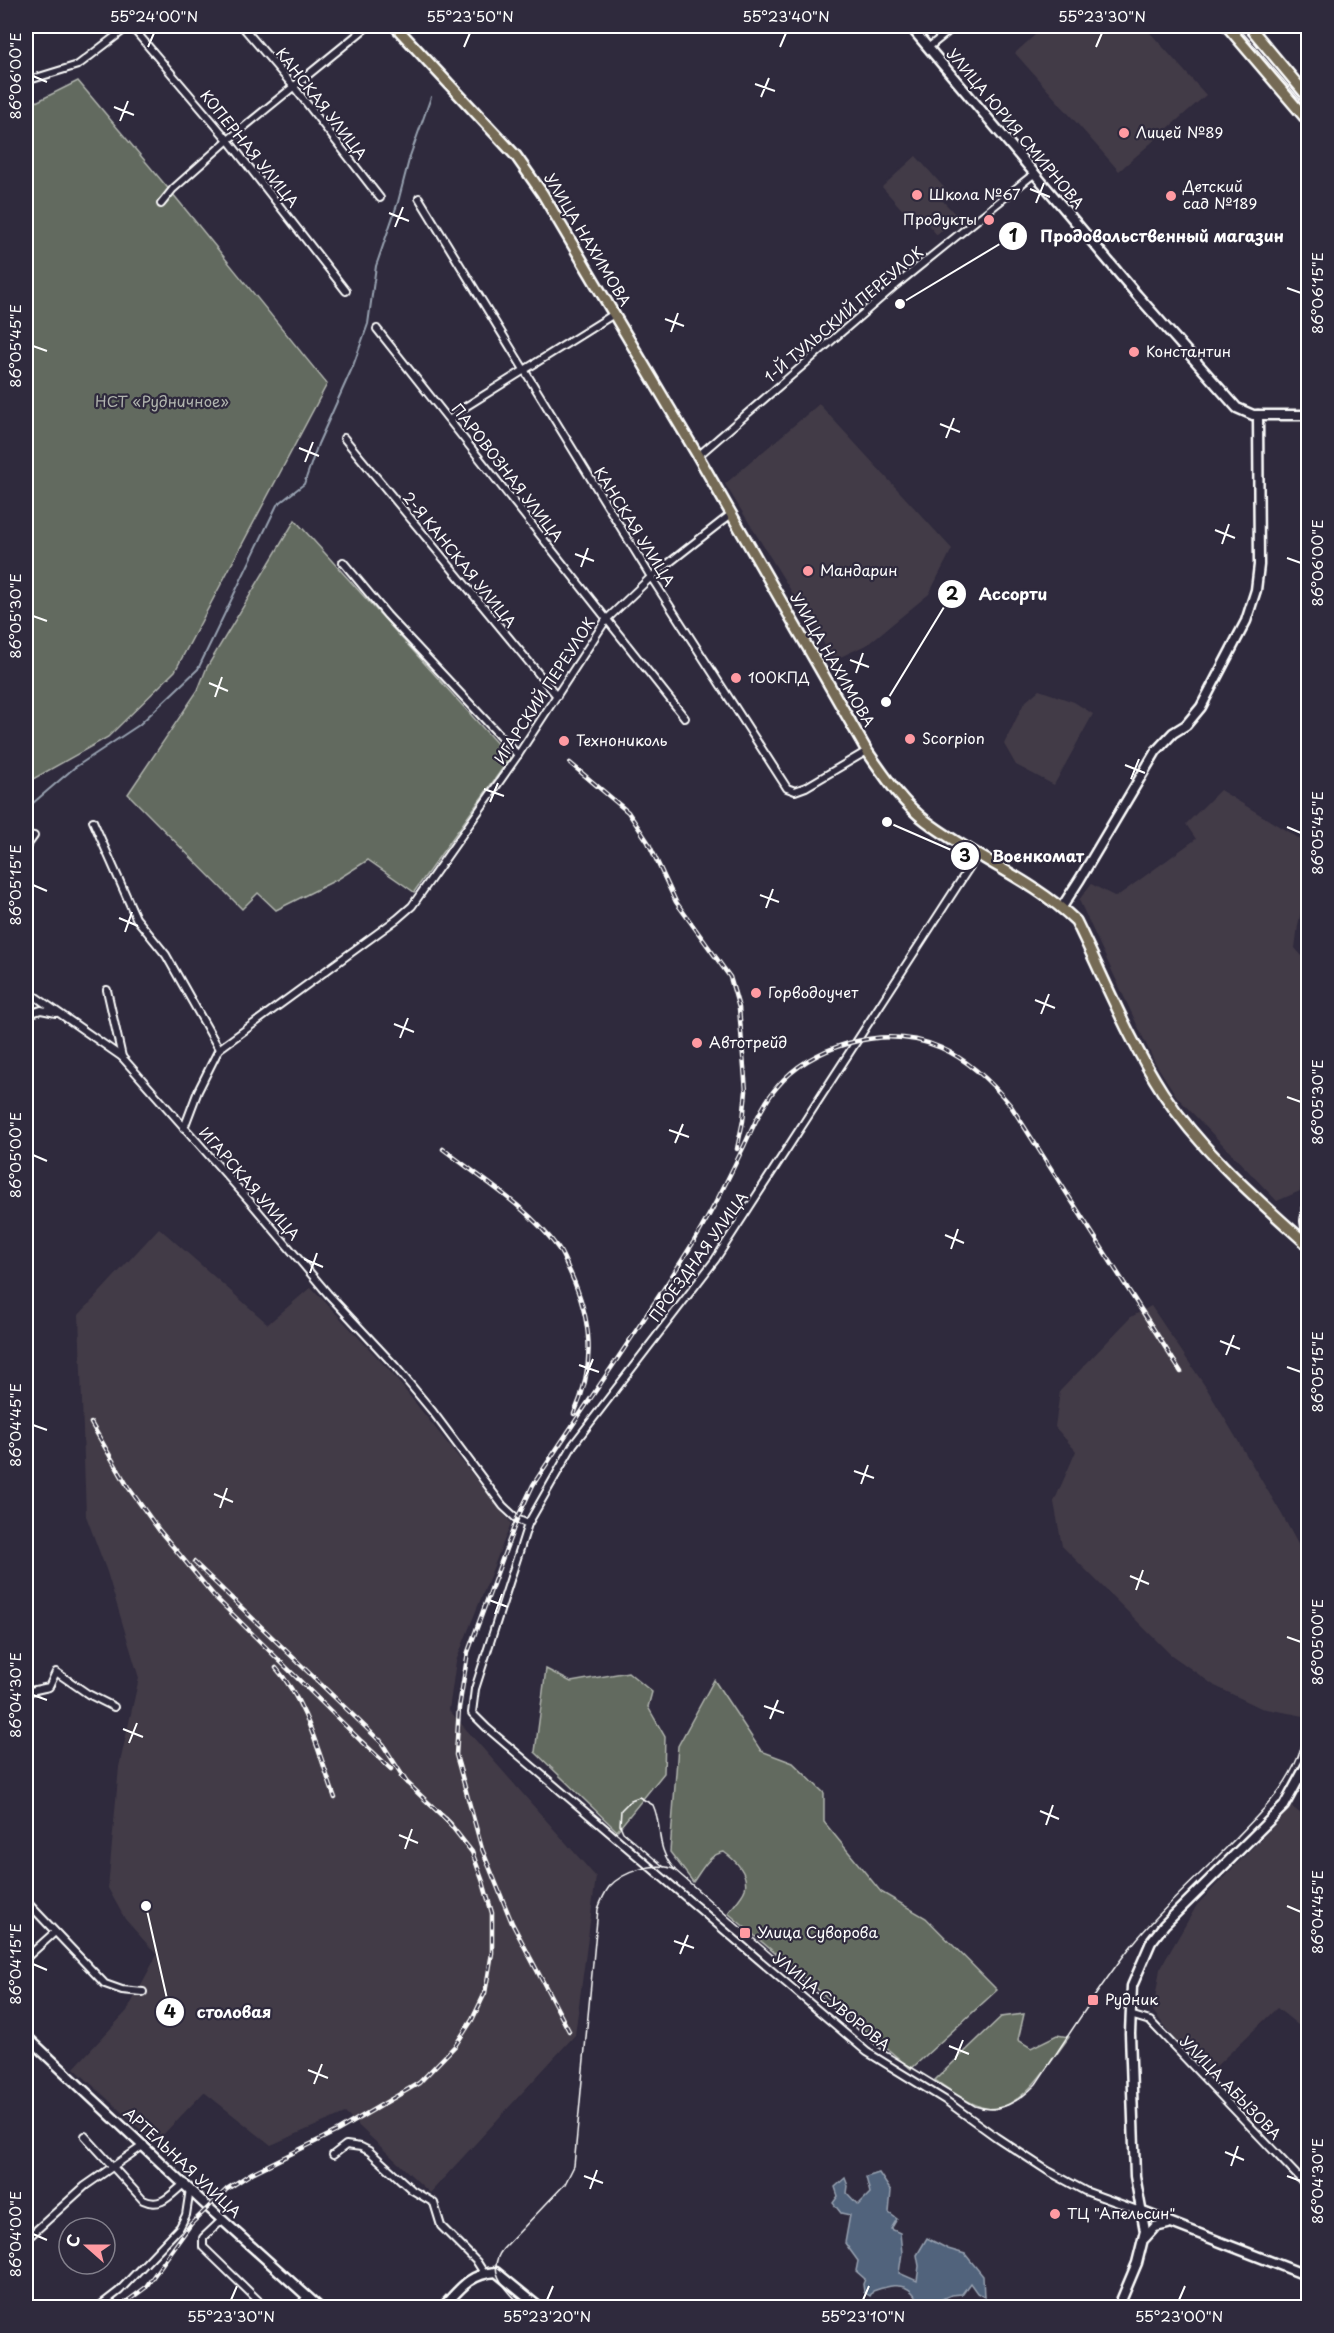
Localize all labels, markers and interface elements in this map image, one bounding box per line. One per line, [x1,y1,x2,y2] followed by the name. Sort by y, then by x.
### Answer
[110,4,198,27] text: 55°24'00"N
[426,4,514,27] text: 55°23'50"N
[742,4,830,27] text: 55°23'40"N
[1058,4,1146,27] text: 55°23'30"N
[3,32,26,120] text: 86°06'00"E
[271,42,373,164] street label: КАНСКАЯ УЛИЦА
[942,43,1090,213] street label: УЛИЦА ЮРИЯ СМИРНОВА
[195,84,305,212] street label: КОПЕРНАЯ УЛИЦА
[1136,120,1223,143] place label: Лицей №89
[1117,126,1131,140] marker: Лицей №89
[539,168,637,310] street label: УЛИЦА НАХИМОВА
[1182,174,1257,214] place label: Детский сад №189
[929,182,1021,205] place label: Школа №67
[910,188,924,202] marker: Школа №67
[1164,189,1178,203] marker: Детский сад №189
[903,207,977,230] place label: Продукты
[982,213,996,227] marker: Продукты
[998,219,1295,253] callout: Продовольственный магазин
[1009,221,1018,248] text: 1
[1040,223,1284,247] text: Продовольственный магазин
[759,240,928,387] street label: 1-Й ТУЛЬСКИЙ ПЕРЕУЛОК
[1305,252,1328,334] text: 86°06'15"E
[3,304,26,388] text: 86°05'45"E
[1146,339,1231,362] place label: Константин
[1127,345,1141,359] marker: Константин
[95,389,229,412] park label: НСТ «Рудничное»
[447,398,570,546] street label: ПАРОВОЗНАЯ УЛИЦА
[589,462,681,590] street label: КАНСКАЯ УЛИЦА
[398,486,522,632] street label: 2-Я КАНСКАЯ УЛИЦА
[1305,519,1328,607] text: 86°06'00"E
[820,558,898,581] place label: Мандарин
[801,564,815,578] marker: Мандарин
[3,573,26,659] text: 86°05'30"E
[937,577,1059,611] callout: Ассорти
[946,579,959,606] text: 2
[979,581,1047,605] text: Ассорти
[785,588,881,731] street label: УЛИЦА НАХИМОВА
[488,612,600,768] street label: ИГАРСКИЙ ПЕРЕУЛОК
[748,665,810,688] place label: 100КПД
[729,671,743,685] marker: 100КПД
[922,726,985,749] place label: Scorpion
[576,728,668,751] place label: Технониколь
[903,732,917,746] marker: Scorpion
[557,734,571,748] marker: Технониколь
[1305,791,1328,875] text: 86°05'45"E
[950,839,1096,873] callout: Военкомат
[959,841,971,868] text: 3
[992,843,1085,867] text: Военкомат
[3,844,26,926] text: 86°05'15"E
[768,980,859,1003] place label: Горводоучет
[749,986,763,1000] marker: Горводоучет
[709,1030,787,1053] place label: Автотрейд
[690,1036,704,1050] marker: Автотрейд
[1305,1059,1328,1145] text: 86°05'30"E
[3,1112,26,1198] text: 86°05'00"E
[194,1121,306,1245] street label: ИГАРСКАЯ УЛИЦА
[643,1186,753,1326] street label: ПРОЕЗДНАЯ УЛИЦА
[1305,1331,1328,1413] text: 86°05'15"E
[3,1383,26,1467] text: 86°04'45"E
[1305,1599,1328,1685] text: 86°05'00"E
[3,1652,26,1738] text: 86°04'30"E
[1305,1870,1328,1954] text: 86°04'45"E
[757,1920,878,1943] place label: Улица Суворова
[3,1923,26,2005] text: 86°04'15"E
[738,1926,752,1940] marker: Улица Суворова
[768,1946,896,2055] street label: УЛИЦА СУВОРОВА
[1105,1987,1158,2010] place label: Рудник
[1086,1993,1100,2007] marker: Рудник
[155,1995,284,2029] callout: столовая
[164,1997,176,2024] text: 4
[197,1999,271,2023] text: столовая
[1175,2030,1287,2144] street label: УЛИЦА АБЫЗОВА
[119,2101,247,2223] street label: АРТЕЛЬНАЯ УЛИЦА
[1305,2138,1328,2224] text: 86°04'30"E
[3,2191,26,2277] text: 86°04'00"E
[1067,2201,1176,2224] place label: ТЦ "Апельсин"
[1048,2207,1062,2221] marker: ТЦ "Апельсин"
[57,2216,117,2276] north arrow
[59,2230,85,2250] text: С
[187,2304,275,2327] text: 55°23'30"N
[503,2304,591,2327] text: 55°23'20"N
[821,2304,905,2327] text: 55°23'10"N
[1135,2304,1223,2327] text: 55°23'00"N

